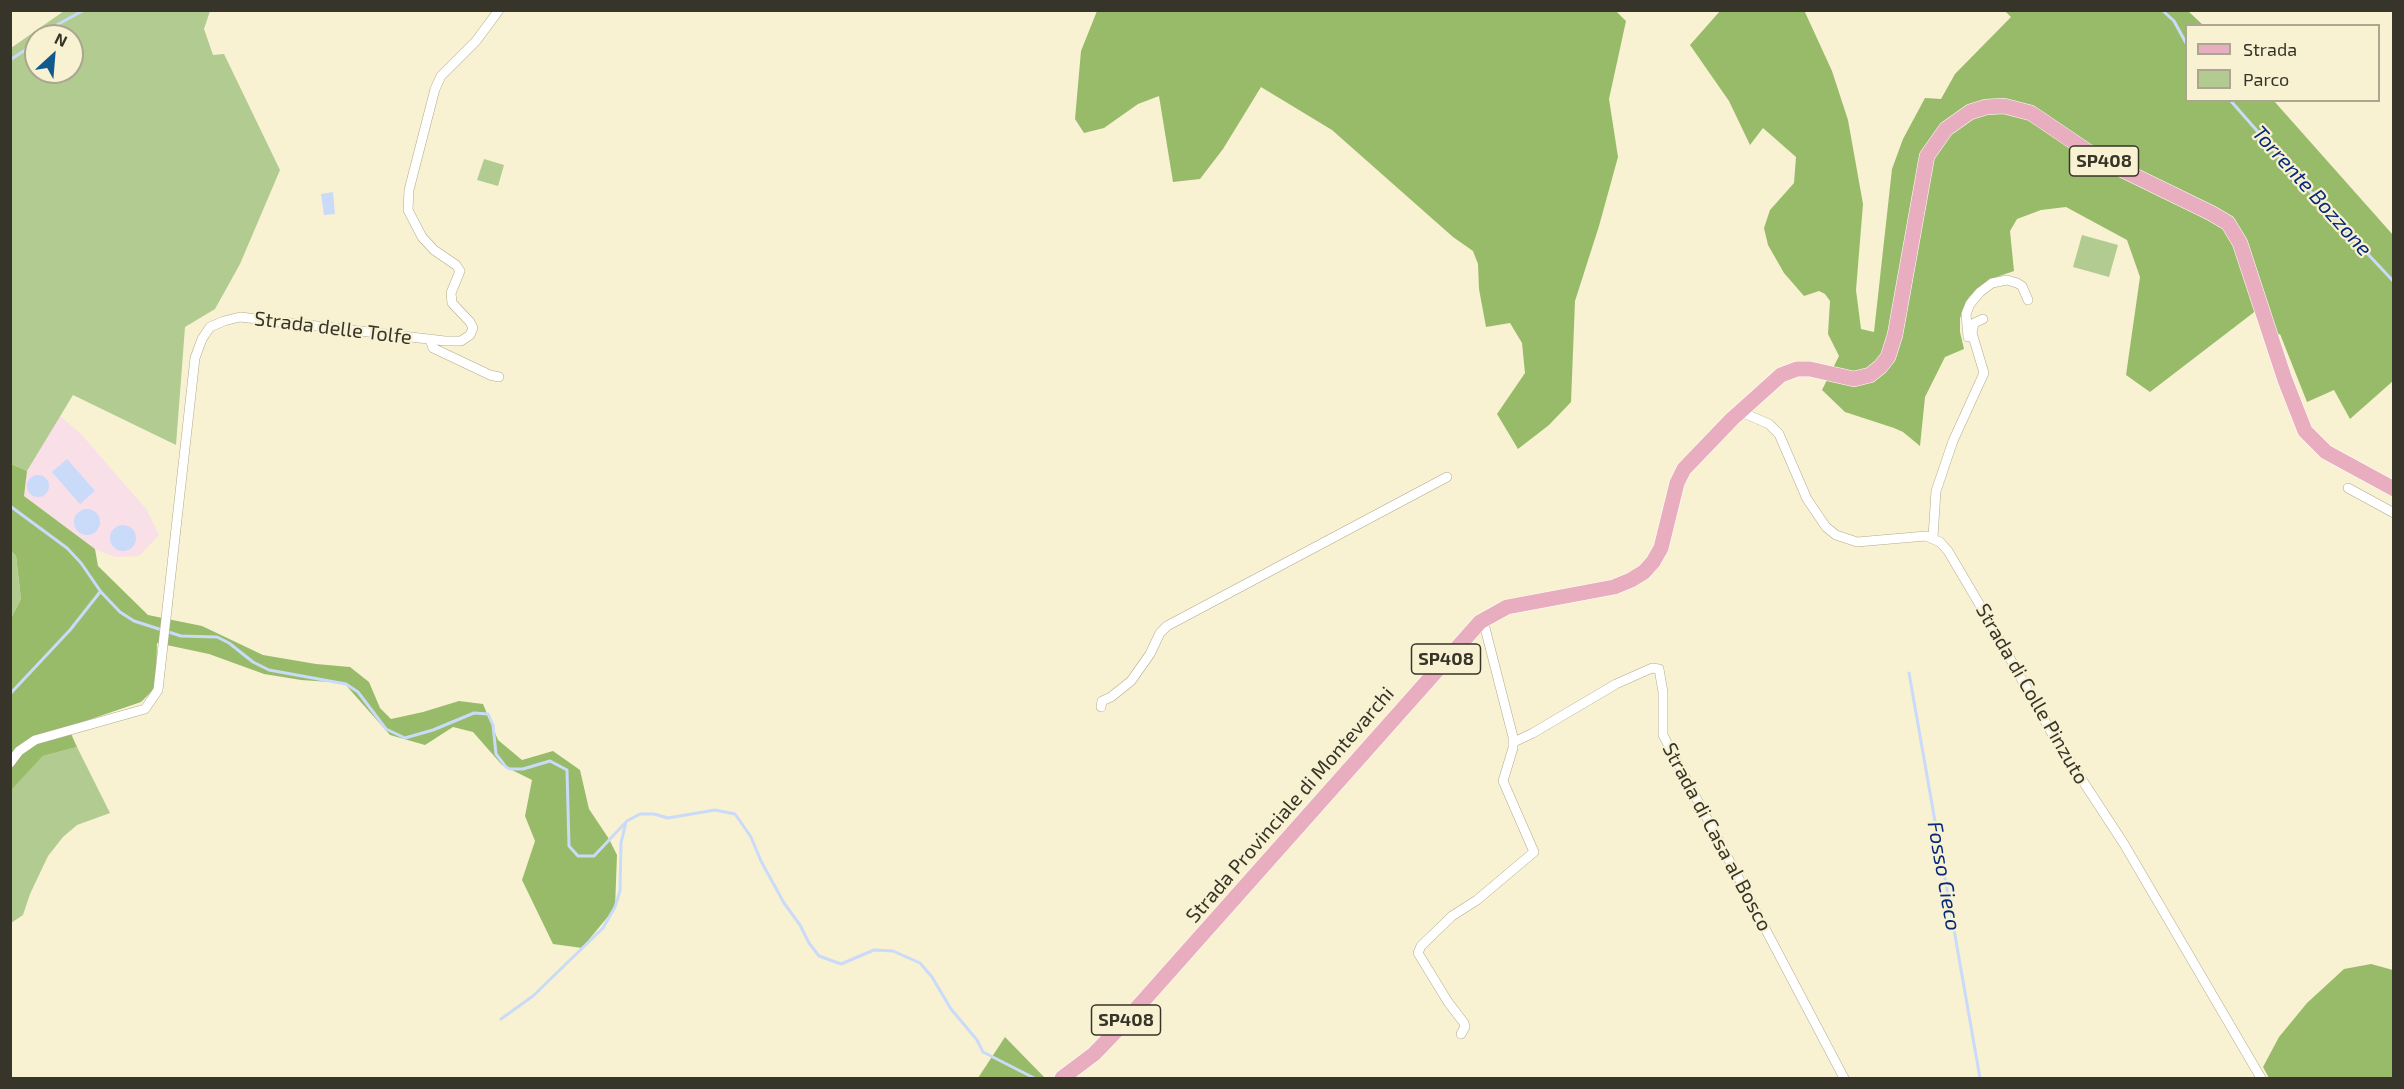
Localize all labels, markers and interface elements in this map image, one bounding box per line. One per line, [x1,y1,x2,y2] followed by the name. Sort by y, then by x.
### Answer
[24,24,84,84] north arrow
[2185,24,2380,102] legend
[52,28,71,50] text: N
[2243,38,2297,60] text: Strada
[2243,68,2289,90] text: Parco
[2247,121,2377,261] water label: Torrente Bozzone
[2070,146,2138,176] road number: SP408
[253,306,413,350] street label: Strada delle Tolfe
[1971,600,2093,788] street label: Strada di Colle Pinzuto
[1412,644,1480,674] road number: SP408
[1181,682,1399,928] street label: Strada Provinciale di Montevarchi
[1657,739,1777,935] street label: Strada di Casa al Bosco
[1922,819,1966,933] water label: Fosso Cieco
[1092,1005,1160,1035] road number: SP408

